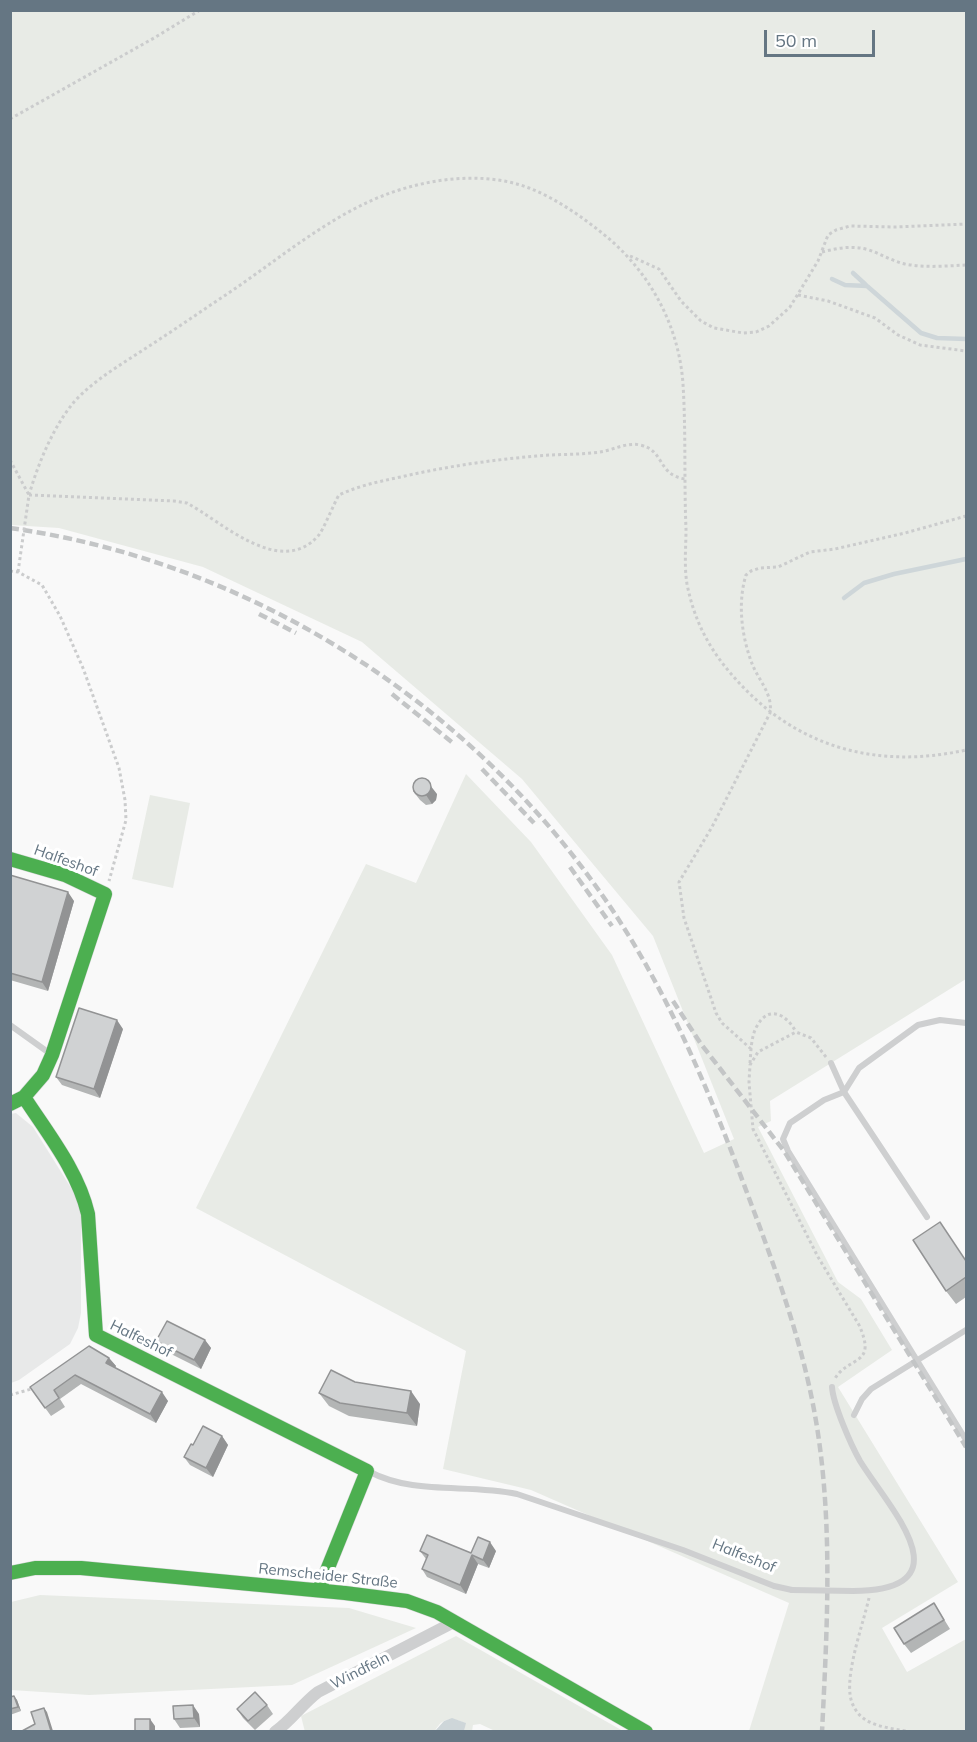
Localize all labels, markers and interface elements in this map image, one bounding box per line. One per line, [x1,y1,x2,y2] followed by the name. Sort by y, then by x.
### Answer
[767,18,878,56] scale bar
[775,29,817,52] text: 50 m
[32,841,100,881] street label: Halfeshof
[107,1316,175,1362] street label: Halfeshof
[710,1535,778,1577] street label: Halfeshof
[257,1560,399,1592] street label: Remscheider Straße
[328,1649,392,1693] street label: Windfeln

